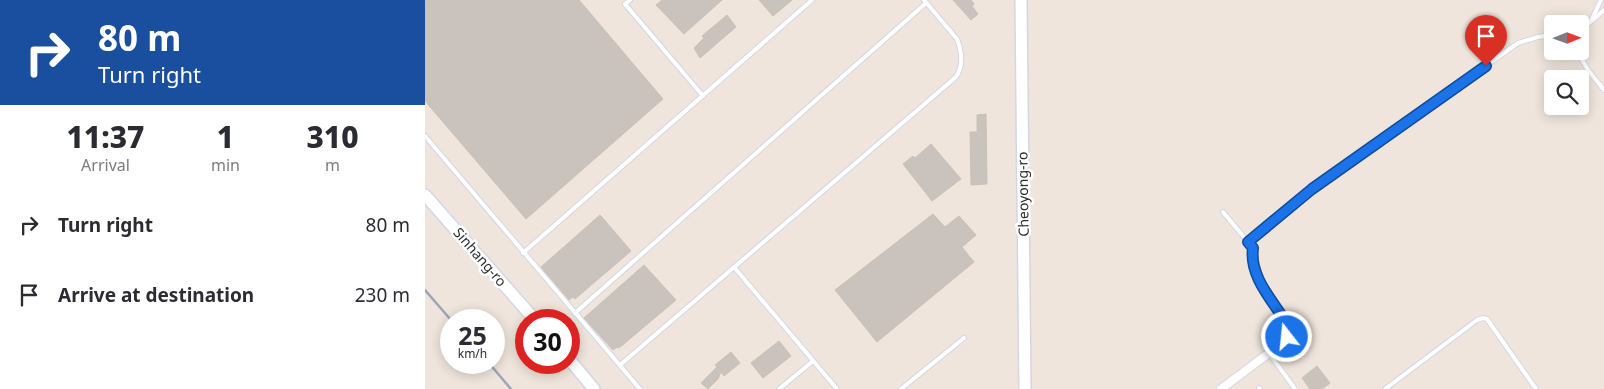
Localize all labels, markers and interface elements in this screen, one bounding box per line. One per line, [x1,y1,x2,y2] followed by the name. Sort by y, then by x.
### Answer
[98,14,181,61] text: 80 m
[1465,15,1507,66] pin
[1544,15,1589,60] north arrow
[1544,15,1589,115] map controls
[15,20,80,85] icon: right
[1472,22,1500,50] icon: arrive
[98,59,201,89] text: Turn right
[1544,70,1589,115] button: search
[67,116,144,157] text: 11:37
[217,116,234,157] text: 1
[306,116,358,157] text: 310
[1012,151,1033,237] street label: Cheoyong-ro
[81,154,130,176] text: Arrival
[211,154,240,176] text: min
[325,154,340,176] text: m
[15,211,43,239] icon: right
[58,212,153,238] text: Turn right
[366,212,410,238] text: 80 m
[450,223,511,290] street label: Sinhang-ro
[15,281,43,309] icon: arrive
[58,282,254,308] text: Arrive at destination
[355,282,410,308] text: 230 m
[515,309,580,374] speed limit sign: 30
[1260,310,1312,362] position arrow
[458,318,487,352] text: 25
[458,345,487,362] text: km/h

